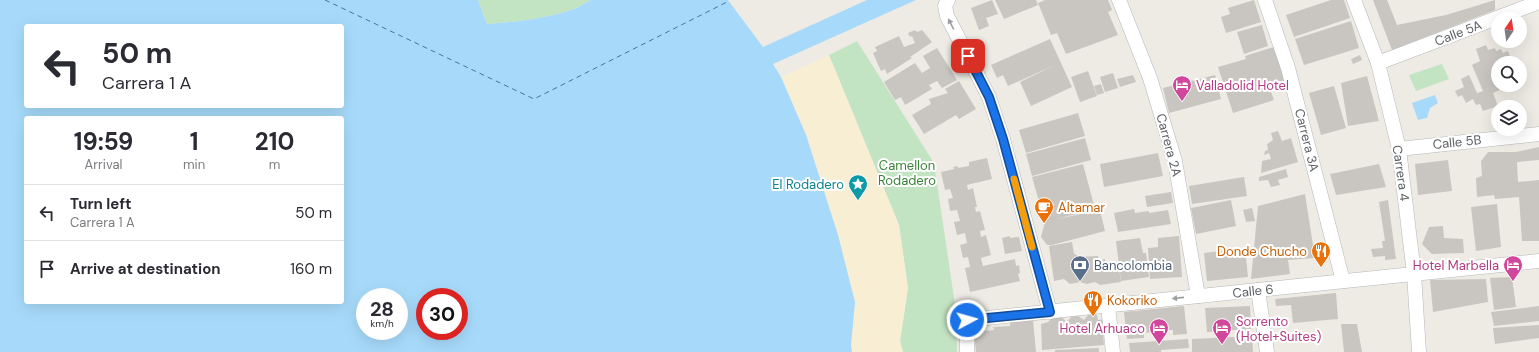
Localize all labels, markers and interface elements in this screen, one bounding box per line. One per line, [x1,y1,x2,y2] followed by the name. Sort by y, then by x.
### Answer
[1491,12,1527,48] north arrow
[1491,12,1527,136] map controls
[1432,16,1484,50] street label: Calle 5A
[948,19,955,30] one-way arrow
[102,35,172,72] text: 50 m
[951,39,985,73] pin
[36,40,88,92] icon: left
[957,45,979,67] icon: arrive
[1491,56,1527,92] button: search
[102,71,192,95] text: Carrera 1 A
[1171,74,1193,102] hotel icon: Valladolid Hotel
[1196,77,1289,94] place label: Valladolid Hotel
[1491,100,1527,136] button: layers
[1291,107,1323,174] street label: Carrera 3A
[1152,112,1186,179] street label: Carrera 2A
[74,126,133,157] text: 19:59
[190,126,198,157] text: 1
[255,126,294,157] text: 210
[1432,131,1482,153] street label: Calle 5B
[1389,144,1413,202] street label: Carrera 4
[85,156,122,173] text: Arrival
[183,156,205,173] text: min
[269,156,280,173] text: m
[878,157,936,189] park label: Camellon Rodadero
[847,173,869,201] place icon: El Rodadero
[772,176,844,193] place label: El Rodadero
[70,194,131,214] text: Turn left
[1033,196,1055,224] cafe icon: Altamar
[1058,199,1105,216] place label: Altamar
[36,202,58,224] icon: left
[295,203,332,223] text: 50 m
[70,214,135,231] text: Carrera 1 A
[1310,240,1332,268] restaurant icon: Donde Chucho
[1217,243,1307,260] place label: Donde Chucho
[1069,254,1091,282] bank icon: Bancolombia
[1502,254,1524,282] hotel icon: Hotel Marbella
[1094,257,1172,274] place label: Bancolombia
[1413,257,1499,274] place label: Hotel Marbella
[36,258,58,280] icon: arrive
[70,259,221,279] text: Arrive at destination
[290,259,332,279] text: 160 m
[1232,280,1274,302] street label: Calle 6
[416,288,468,340] speed limit sign: 30
[1082,289,1104,317] restaurant icon: Kokoriko
[1107,292,1158,309] place label: Kokoriko
[1172,295,1184,302] one-way arrow
[370,296,394,322] text: 28
[946,299,988,341] position arrow
[1236,313,1321,345] place label: Sorrento (Hotel+Suites)
[370,317,394,330] text: km/h
[1148,317,1170,345] hotel icon: Hotel Arhuaco
[1211,317,1233,345] hotel icon: Sorrento (Hotel+Suites)
[1059,320,1145,337] place label: Hotel Arhuaco

